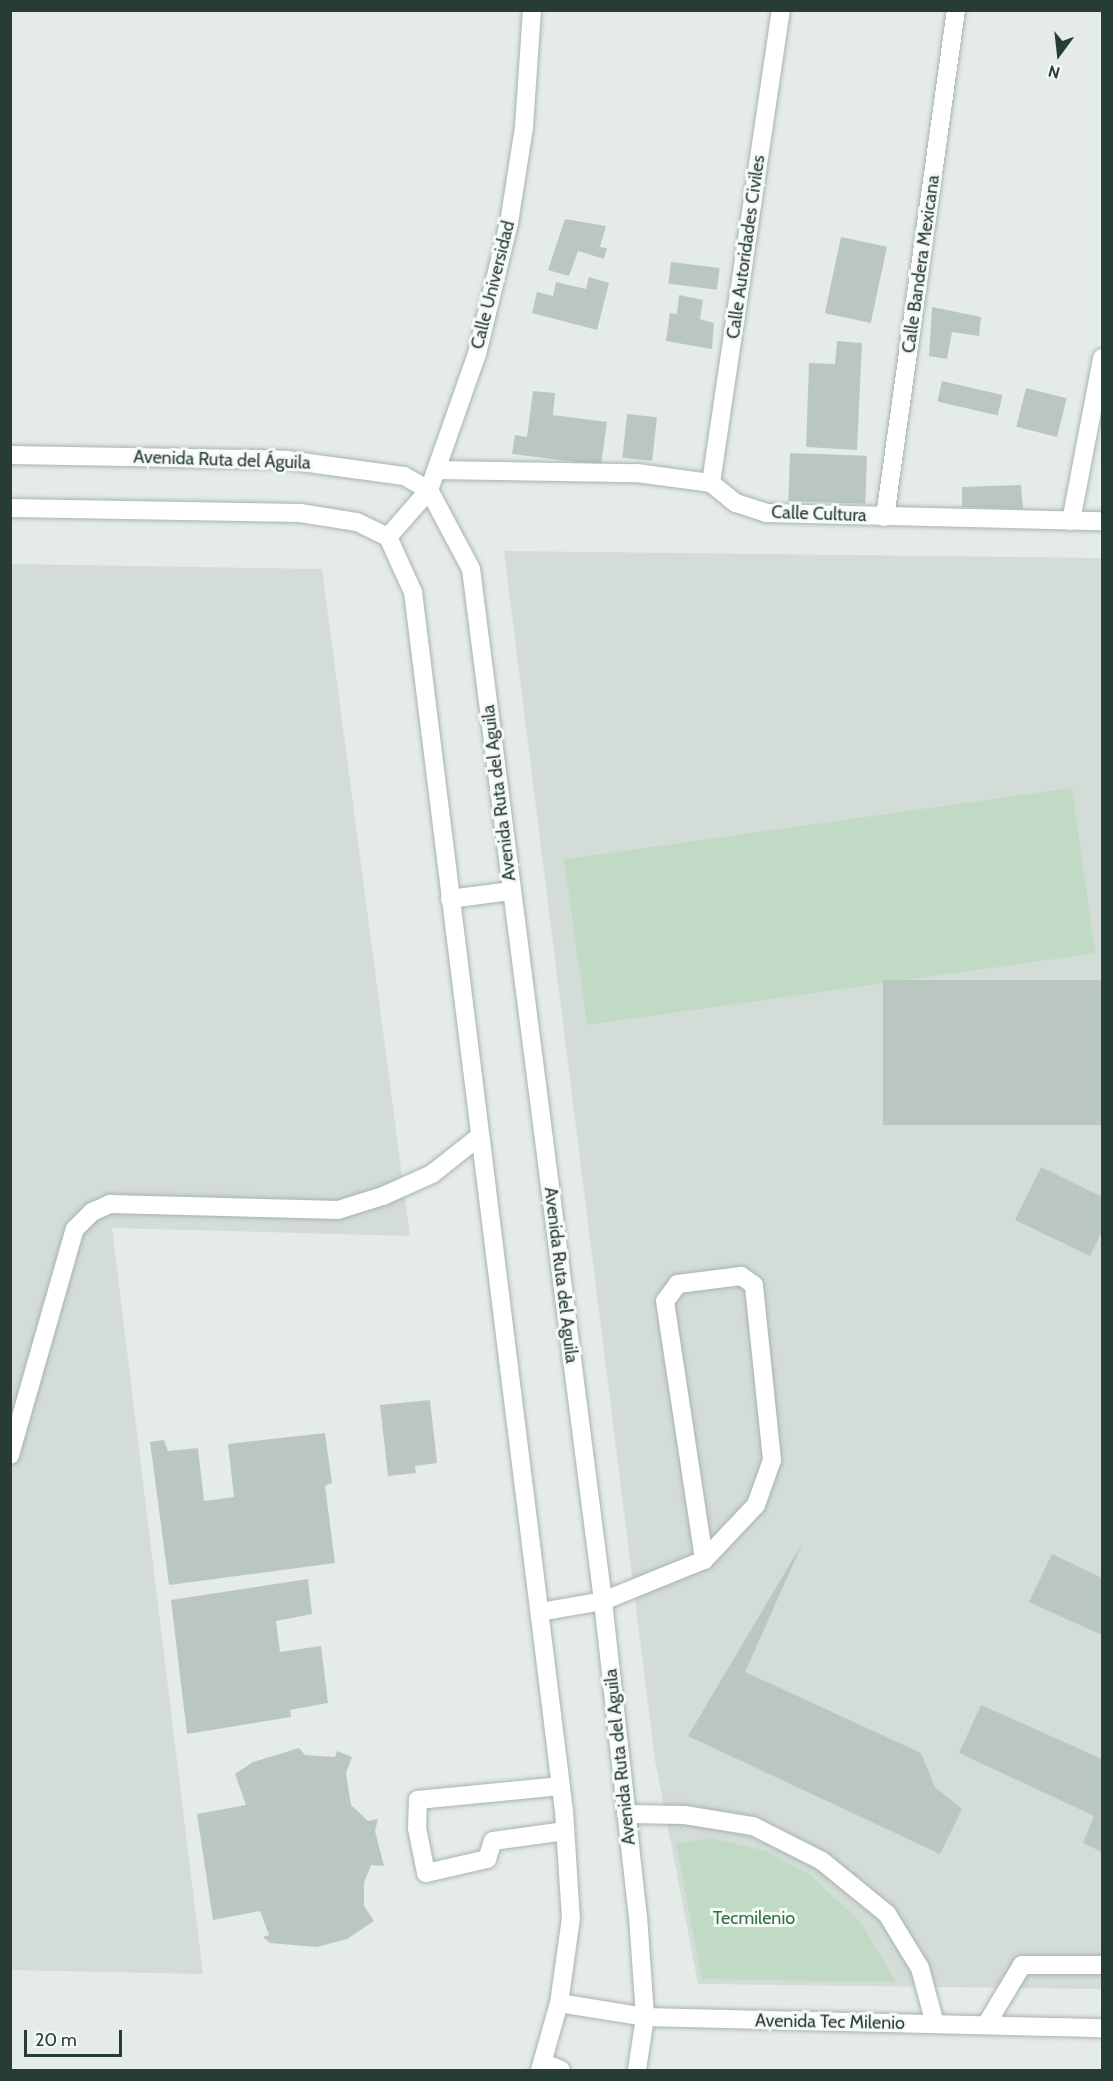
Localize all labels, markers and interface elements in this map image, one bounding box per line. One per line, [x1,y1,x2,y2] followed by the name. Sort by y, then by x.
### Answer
[1029,24,1089,84] north arrow
[1046,61,1062,83] text: N
[722,154,770,340] street label: Calle Autoridades Civiles
[898,174,944,354] street label: Calle Bandera Mexicana
[467,219,519,351] street label: Calle Universidad
[133,446,311,474] street label: Avenida Ruta del Águila
[771,502,867,526] street label: Calle Cultura
[477,704,521,882] street label: Avenida Ruta del Aguila
[539,1186,583,1364] street label: Avenida Ruta del Aguila
[600,1668,640,1846] street label: Avenida Ruta del Aguila
[713,1907,795,1929] park label: Tecmilenio
[755,2010,905,2034] street label: Avenida Tec Milenio
[27,2018,124,2056] scale bar
[35,2029,77,2051] text: 20 m

